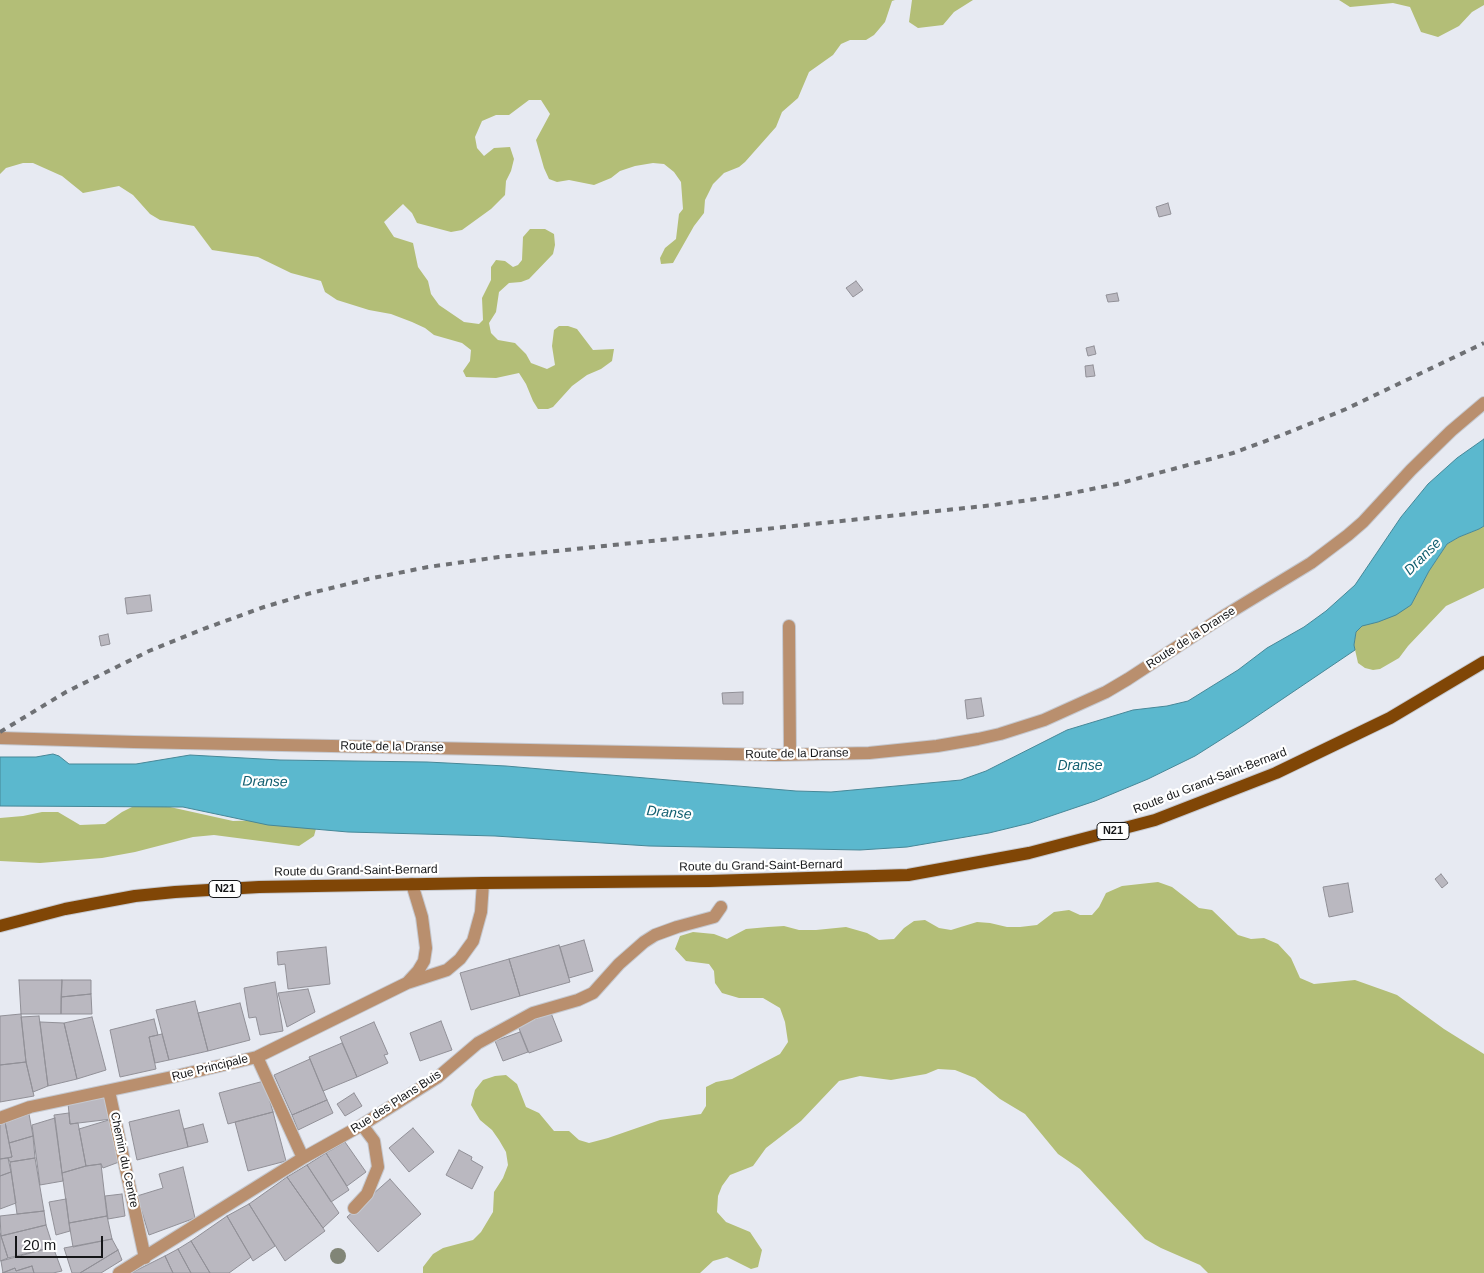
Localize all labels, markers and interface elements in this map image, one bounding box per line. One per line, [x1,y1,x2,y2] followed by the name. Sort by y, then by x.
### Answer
[1401,535,1445,579] water label: Dranse
[1144,604,1238,672] street label: Route de la Dranse
[340,739,444,755] street label: Route de la Dranse
[1131,745,1289,817] street label: Route du Grand-Saint-Bernard
[745,746,849,762] street label: Route de la Dranse
[1057,758,1103,774] water label: Dranse
[242,773,288,791] water label: Dranse
[646,803,692,823] water label: Dranse
[1097,822,1129,839] road number: N21
[679,857,843,875] street label: Route du Grand-Saint-Bernard
[274,862,438,880] street label: Route du Grand-Saint-Bernard
[209,881,241,898] road number: N21
[170,1052,250,1084] street label: Rue Principale
[348,1067,444,1137] street label: Rue des Plans Buis
[107,1111,141,1209] street label: Chemin du Centre
[18,1226,105,1258] scale bar
[23,1236,56,1253] text: 20 m

